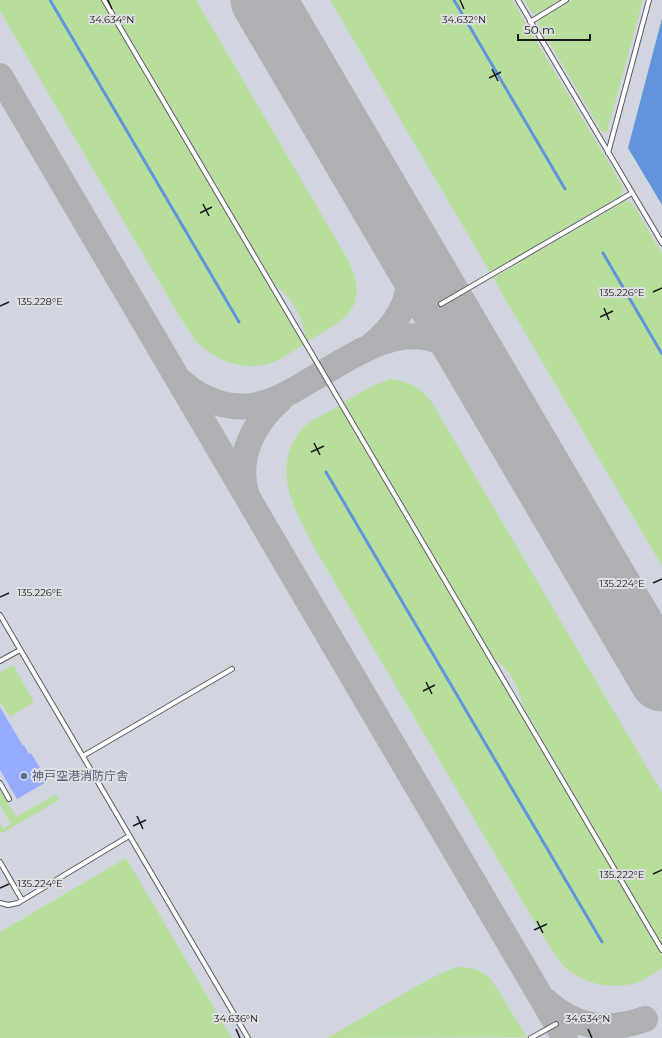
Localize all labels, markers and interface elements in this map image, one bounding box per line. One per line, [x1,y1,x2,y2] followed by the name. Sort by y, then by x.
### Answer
[90,13,134,26] text: 34.634°N
[442,13,486,26] text: 34.632°N
[518,16,590,42] scale bar
[524,22,555,37] text: 50 m
[599,286,645,299] text: 135.226°E
[17,295,63,308] text: 135.228°E
[599,577,645,590] text: 135.224°E
[17,586,63,599] text: 135.226°E
[32,768,128,783] place label: 神戸空港消防庁舎
[19,771,29,781] marker: 神戸空港消防庁舎
[600,868,645,881] text: 135.222°E
[17,877,63,890] text: 135.224°E
[214,1012,258,1025] text: 34.636°N
[566,1012,610,1025] text: 34.634°N

